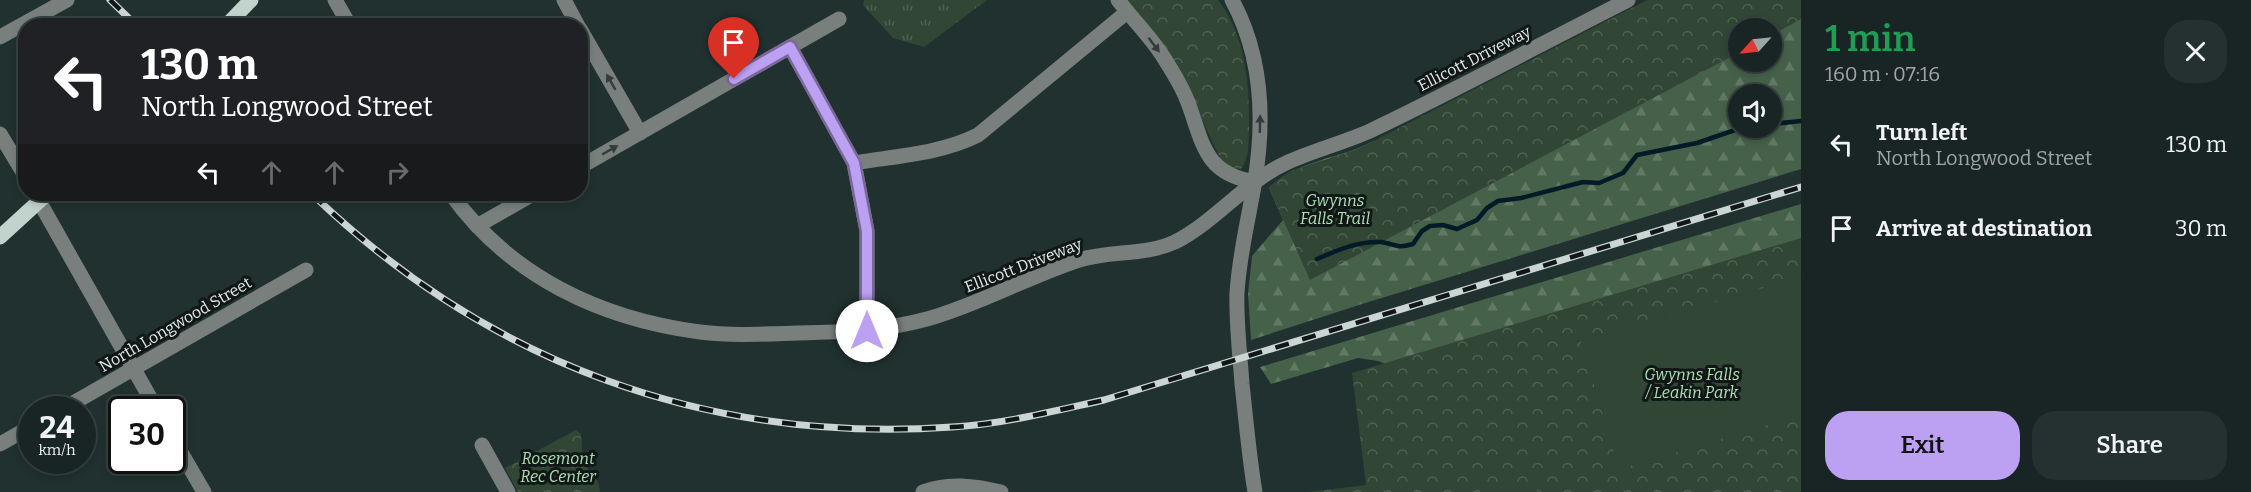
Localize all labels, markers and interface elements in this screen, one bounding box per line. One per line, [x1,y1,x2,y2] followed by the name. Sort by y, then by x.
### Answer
[708,17,759,79] pin
[1825,17,1916,61] text: 1 min
[1728,18,1782,72] north arrow
[1728,18,1782,138] map controls
[2164,20,2227,83] button: close
[1415,22,1534,95] street label: Ellicott Driveway
[717,26,750,59] icon: arrive
[1148,38,1160,53] one-way arrow
[141,40,258,90] text: 130 m
[42,42,120,120] icon: left
[1825,62,1940,86] text: 160 m · 07:16
[605,74,616,90] one-way arrow
[1728,84,1782,138] button: sound
[141,91,433,123] text: North Longwood Street
[1255,115,1265,134] one-way arrow
[1876,119,1968,146] text: Turn left
[1825,128,1858,161] icon: left
[2166,131,2227,158] text: 130 m
[602,144,618,155] one-way arrow
[1876,146,2092,170] text: North Longwood Street
[192,156,225,189] icon: left
[255,156,288,189] icon: ahead
[318,156,351,189] icon: ahead
[381,156,414,189] icon: right
[1300,191,1370,228] park label: Gwynns Falls Trail
[1825,212,1858,245] icon: arrive
[1876,215,2092,242] text: Arrive at destination
[2175,215,2227,242] text: 30 m
[962,234,1085,297] street label: Ellicott Driveway
[96,273,255,376] street label: North Longwood Street
[835,299,899,363] position arrow
[1644,365,1740,402] park label: Gwynns Falls / Leakin Park
[108,396,186,474] speed limit sign: 30
[39,410,75,446] text: 24
[1825,411,2020,480] button: Exit
[2032,411,2227,480] button: Share
[38,441,76,459] text: km/h
[520,449,597,486] park label: Rosemont Rec Center

